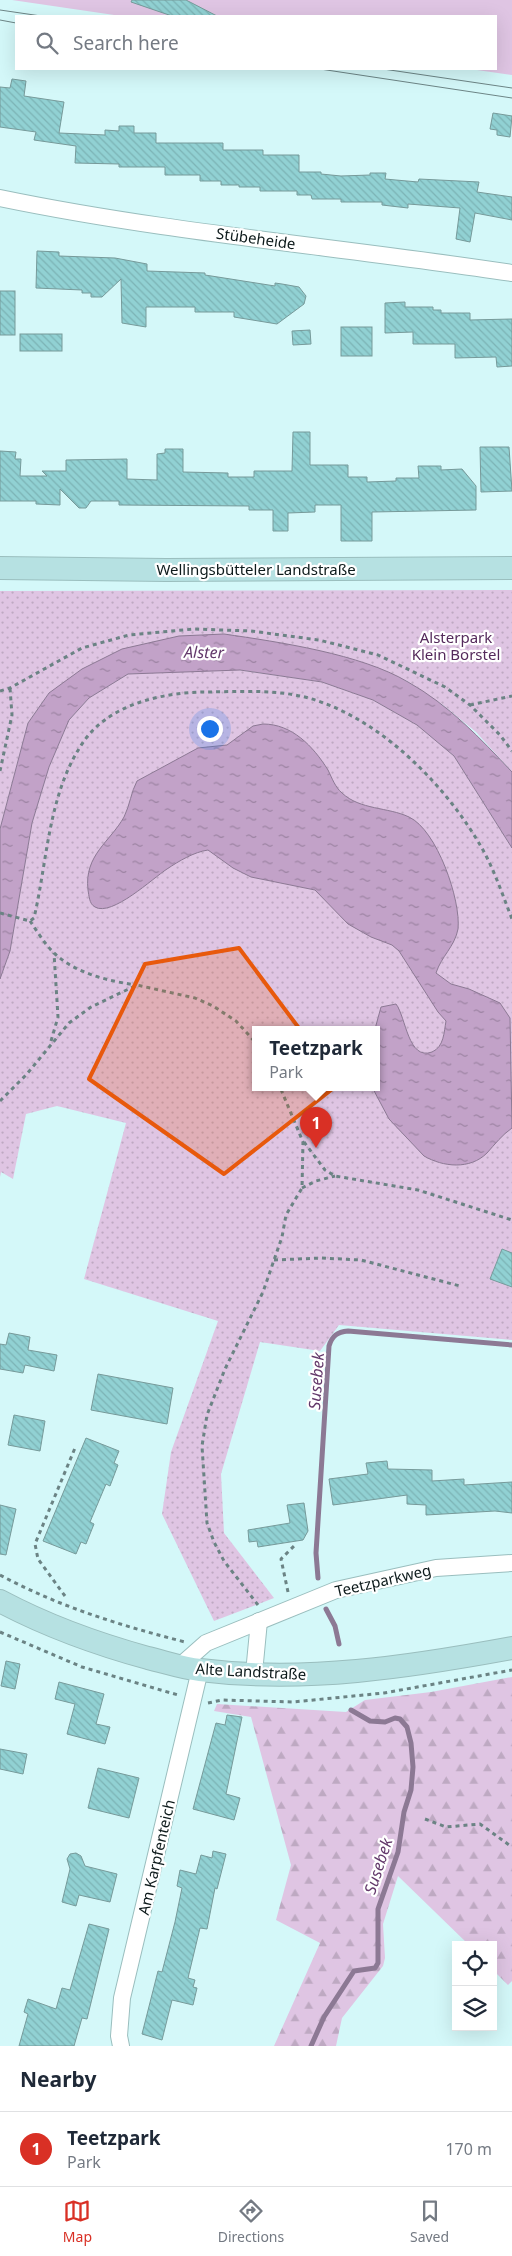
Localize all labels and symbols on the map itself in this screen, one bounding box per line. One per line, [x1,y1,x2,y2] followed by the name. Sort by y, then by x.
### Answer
[215,223,297,253] street label: Stübeheide
[156,559,356,579] street label: Wellingsbütteler Landstraße
[412,627,500,664] park label: Alsterpark Klein Borstel
[183,641,225,663] water label: Alster
[197,716,223,742] your location
[300,1107,332,1148] pin: 1
[303,1351,329,1410] water label: Susebek
[333,1559,433,1601] street label: Teetzparkweg
[195,1658,307,1684] street label: Alte Landstraße
[133,1797,179,1917] street label: Am Karpfenteich
[359,1834,398,1897] water label: Susebek

